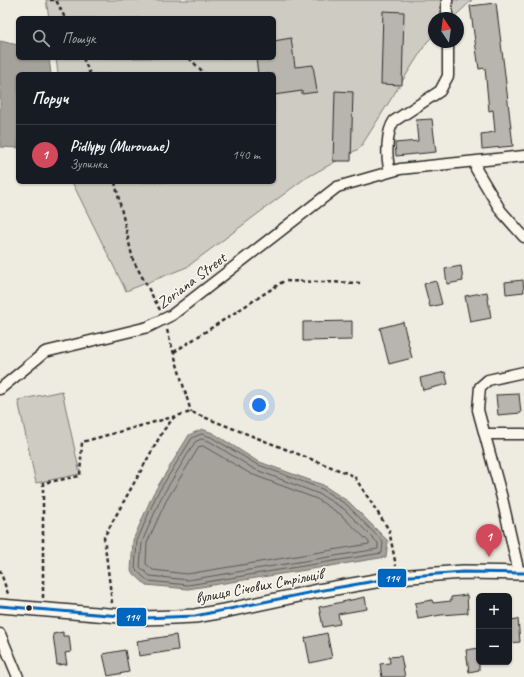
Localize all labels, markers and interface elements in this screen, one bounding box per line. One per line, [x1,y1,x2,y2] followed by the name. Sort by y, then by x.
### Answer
[428,12,464,48] north arrow
[16,16,276,60] search box
[30,27,52,49] icon: search
[62,29,95,48] text: Пошук
[32,88,68,109] text: Поруч
[70,137,169,156] text: Pidlypy (Murovane)
[42,147,48,163] text: 1
[232,147,260,163] text: 140 m
[70,156,107,172] text: Зупинка
[153,247,231,313] street label: Zoriana Street
[249,395,269,415] your location
[476,524,502,557] pin: 1
[194,563,329,608] street label: вулиця Січових Стрільців
[377,568,407,588] line badge: 114
[385,571,401,585] text: 114
[476,593,512,665] map controls
[476,593,512,629] button: +
[24,603,34,613] unlabelled marker
[116,607,147,627] line badge: 114
[125,610,141,624] text: 114
[476,629,512,665] button: −

